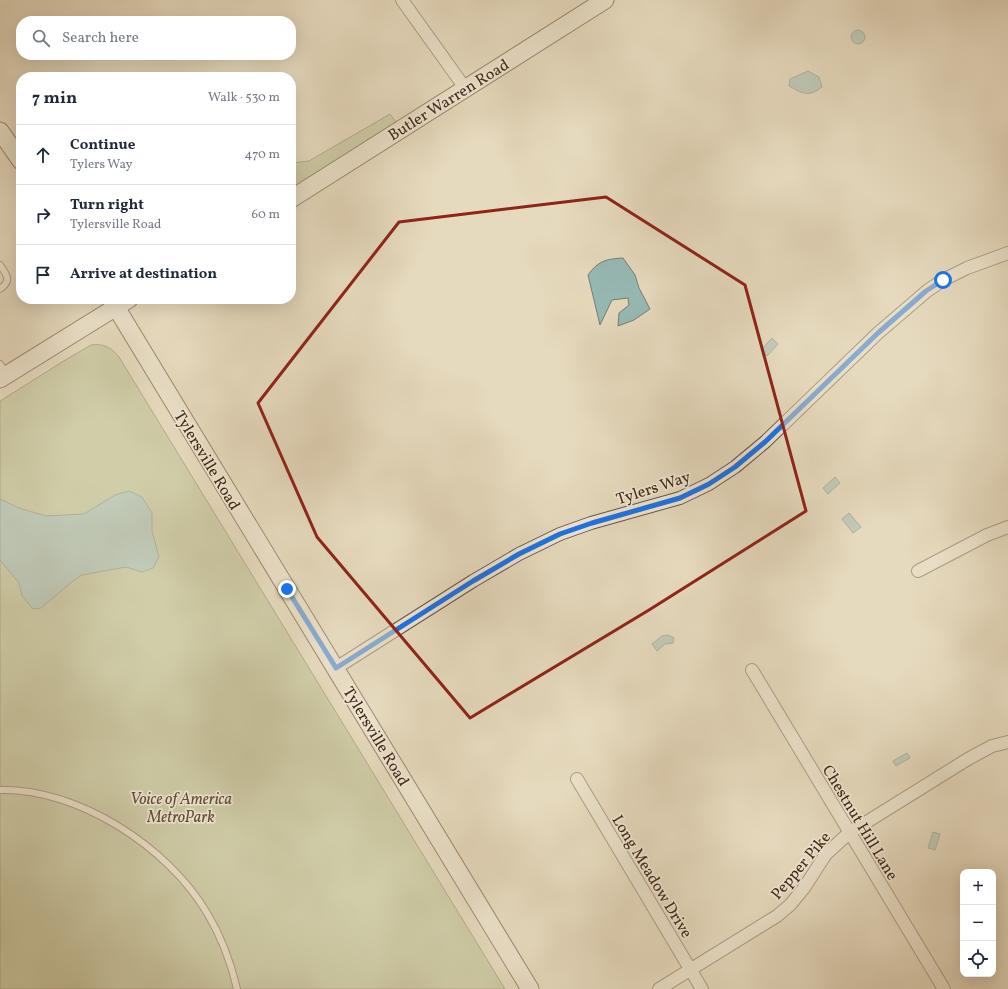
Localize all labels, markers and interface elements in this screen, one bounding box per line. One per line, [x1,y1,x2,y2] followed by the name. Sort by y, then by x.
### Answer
[16,16,296,60] search box
[30,27,52,49] icon: search
[62,28,139,49] text: Search here
[384,54,514,147] street label: Butler Warren Road
[32,87,77,110] text: 7 min
[208,89,280,107] text: Walk · 530 m
[70,135,135,156] text: Continue
[32,144,54,166] icon: ahead
[245,146,280,164] text: 470 m
[70,156,133,174] text: Tylers Way
[70,195,144,216] text: Turn right
[32,204,54,226] icon: right
[252,206,280,224] text: 60 m
[70,216,161,234] text: Tylersville Road
[32,264,54,286] icon: arrive
[70,264,217,285] text: Arrive at destination
[934,271,952,289] route start
[168,407,245,515] street label: Tylersville Road
[614,466,694,511] street label: Tylers Way
[278,580,296,598] route end
[337,683,414,791] street label: Tylersville Road
[816,761,902,885] street label: Chestnut Hill Lane
[130,789,232,829] park label: Voice of America MetroPark
[606,811,697,943] street label: Long Meadow Drive
[767,828,836,905] street label: Pepper Pike
[960,869,996,977] map controls
[960,869,996,905] button: +
[960,905,996,941] button: −
[960,941,996,977] button: locate

